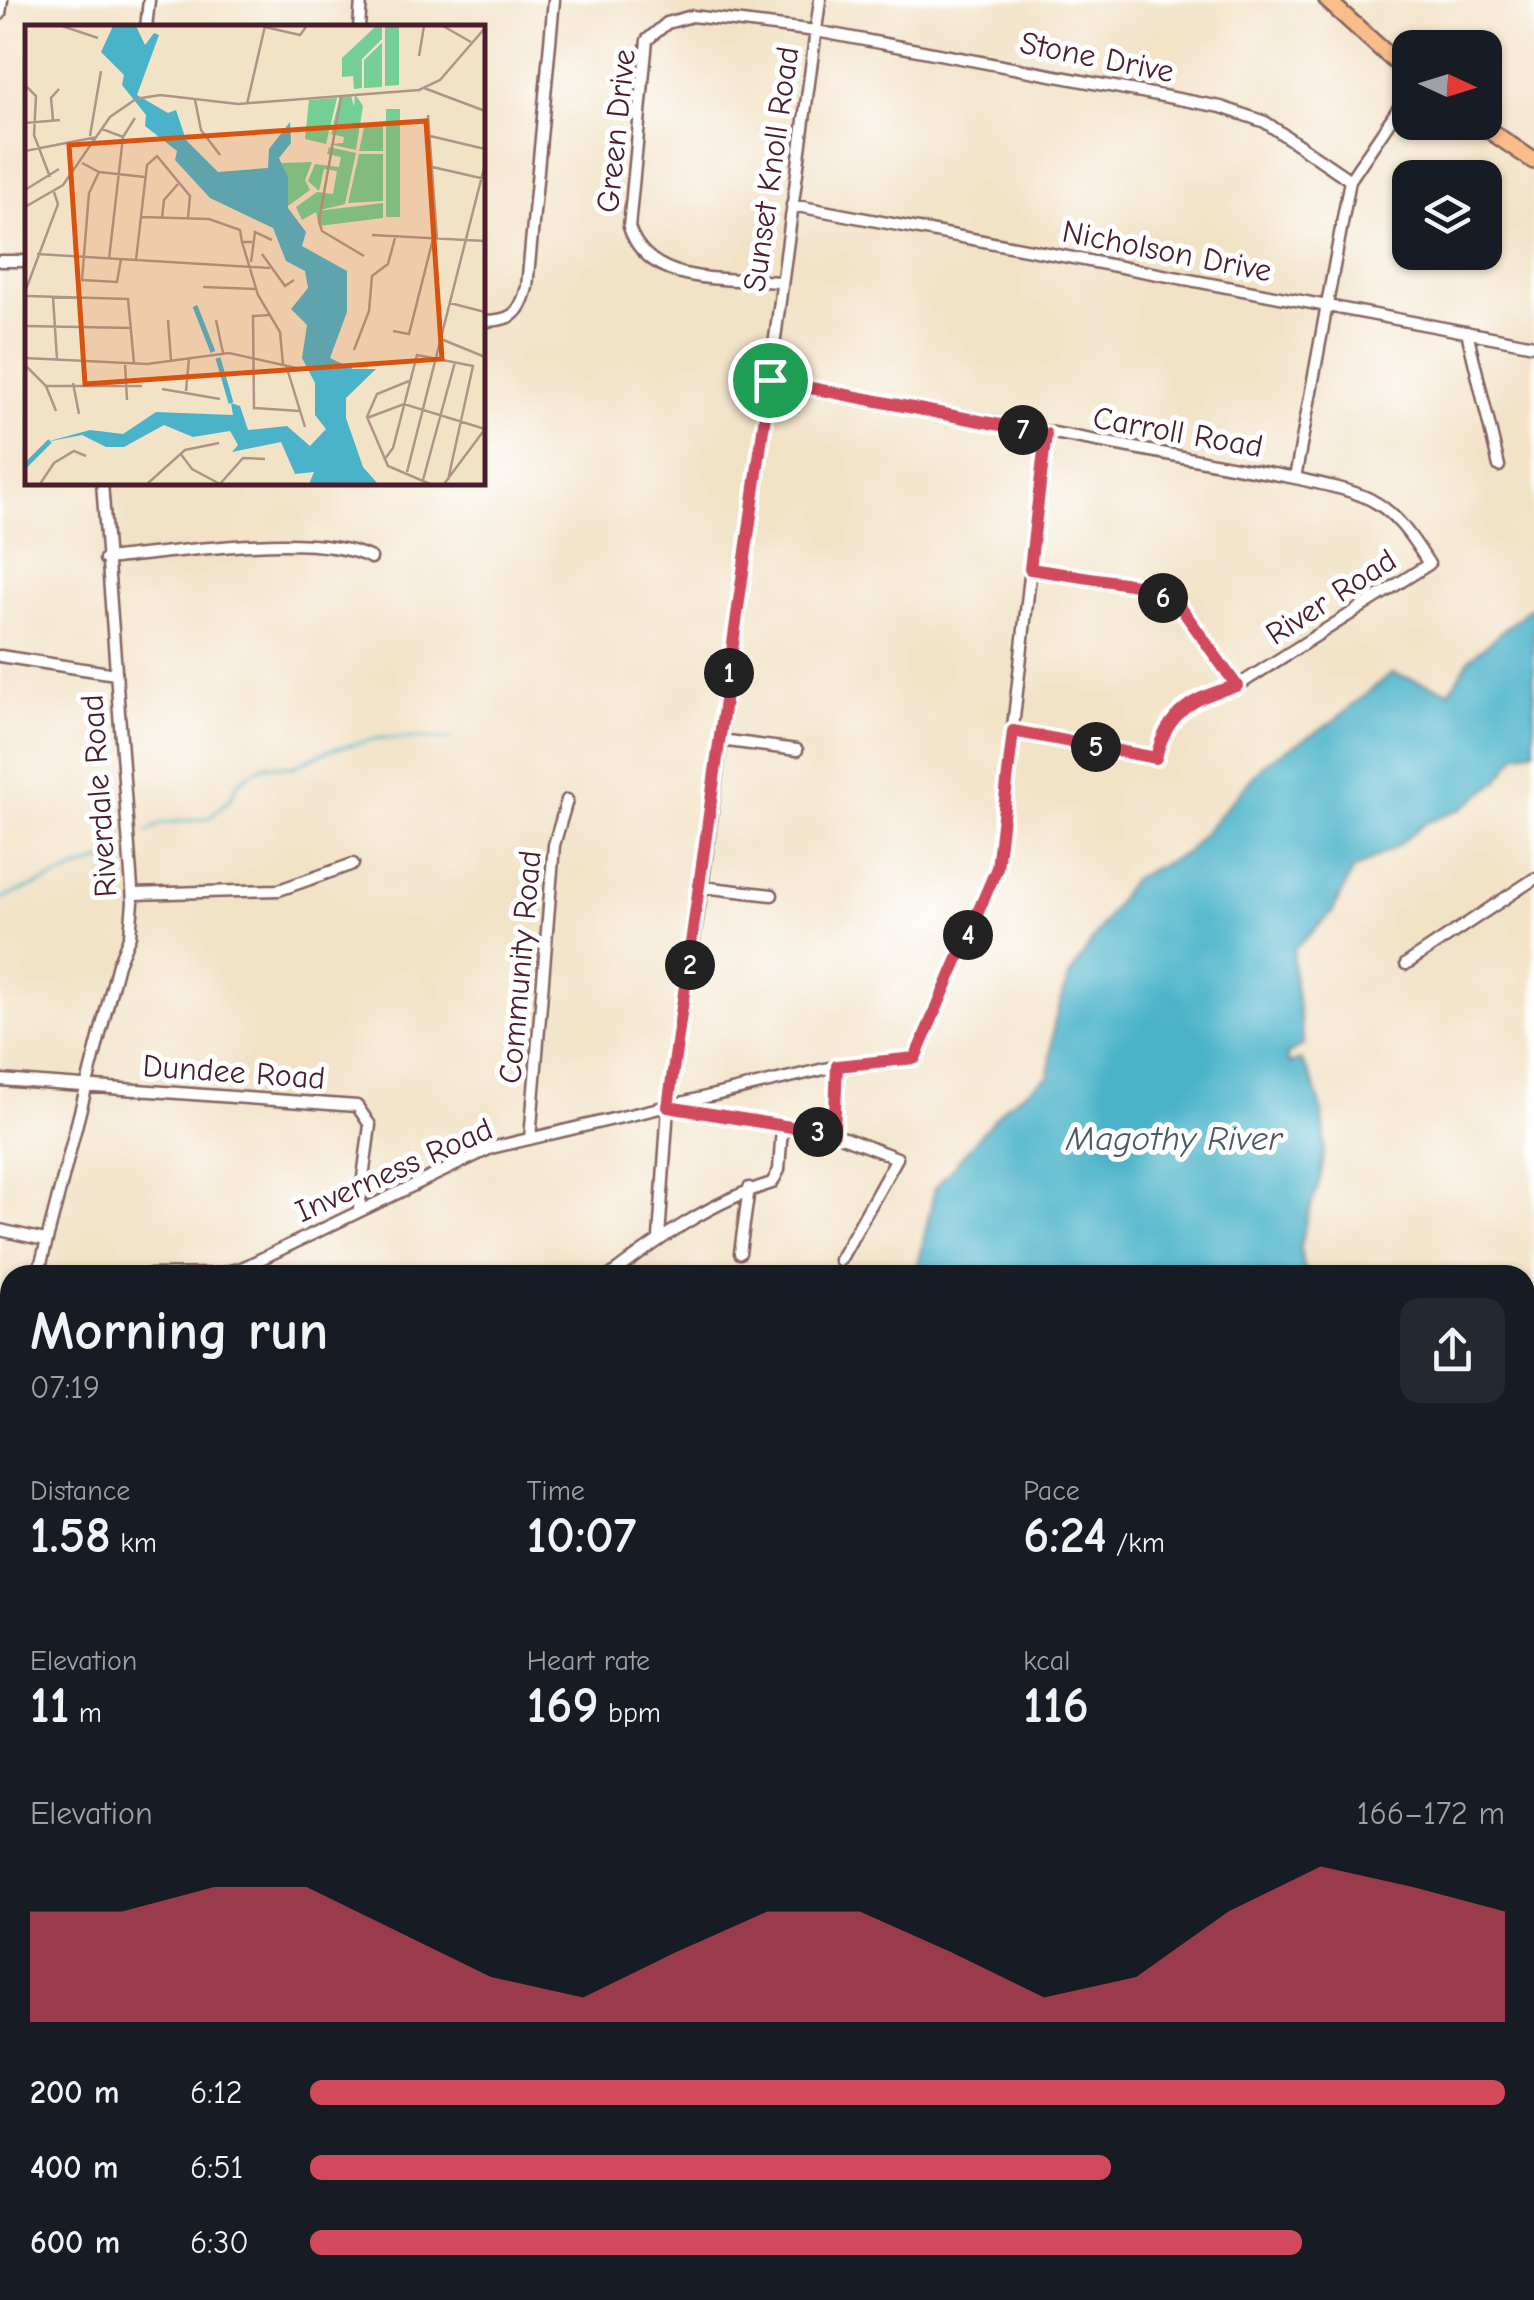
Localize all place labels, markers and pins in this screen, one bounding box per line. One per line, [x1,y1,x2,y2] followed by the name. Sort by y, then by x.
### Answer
[728,338,813,423] pin
[998,405,1048,455] pin: 7
[1138,573,1188,623] pin: 6
[704,648,754,698] pin: 1
[1071,722,1121,772] pin: 5
[943,910,993,960] pin: 4
[665,940,715,990] pin: 2
[793,1107,843,1157] pin: 3

